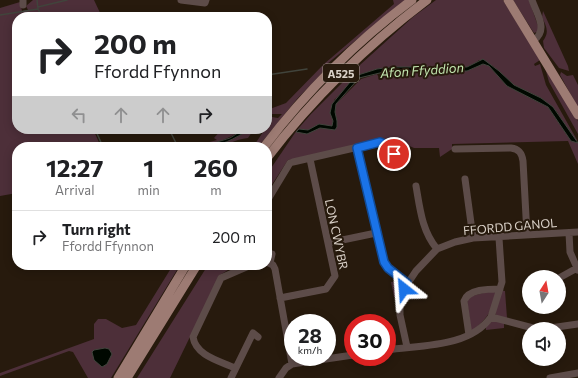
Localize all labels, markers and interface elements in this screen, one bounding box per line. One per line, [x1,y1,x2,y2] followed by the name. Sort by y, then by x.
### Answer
[94,26,177,60] text: 200 m
[28,28,80,80] icon: right
[379,59,464,81] water label: Afon Ffyddion
[94,60,221,82] text: Ffordd Ffynnon
[323,64,359,82] road number: A525
[68,104,90,126] icon: left
[110,104,132,126] icon: ahead
[152,104,174,126] icon: ahead
[194,104,216,126] icon: right
[377,137,411,171] pin
[383,143,405,165] icon: arrive
[46,153,104,182] text: 12:27
[143,153,154,182] text: 1
[194,153,238,182] text: 260
[55,182,94,198] text: Arrival
[138,182,160,198] text: min
[210,182,222,198] text: m
[323,197,351,271] street label: LON CWYBR
[462,215,558,237] street label: FFORDD GANOL
[62,220,131,238] text: Turn right
[28,226,50,248] icon: right
[212,228,256,246] text: 200 m
[62,238,154,254] text: Ffordd Ffynnon
[383,268,425,310] position arrow
[522,270,566,314] north arrow
[522,270,566,366] map controls
[344,314,396,366] speed limit sign: 30
[522,322,566,366] button: sound
[298,323,322,347] text: 28
[298,344,322,356] text: km/h

